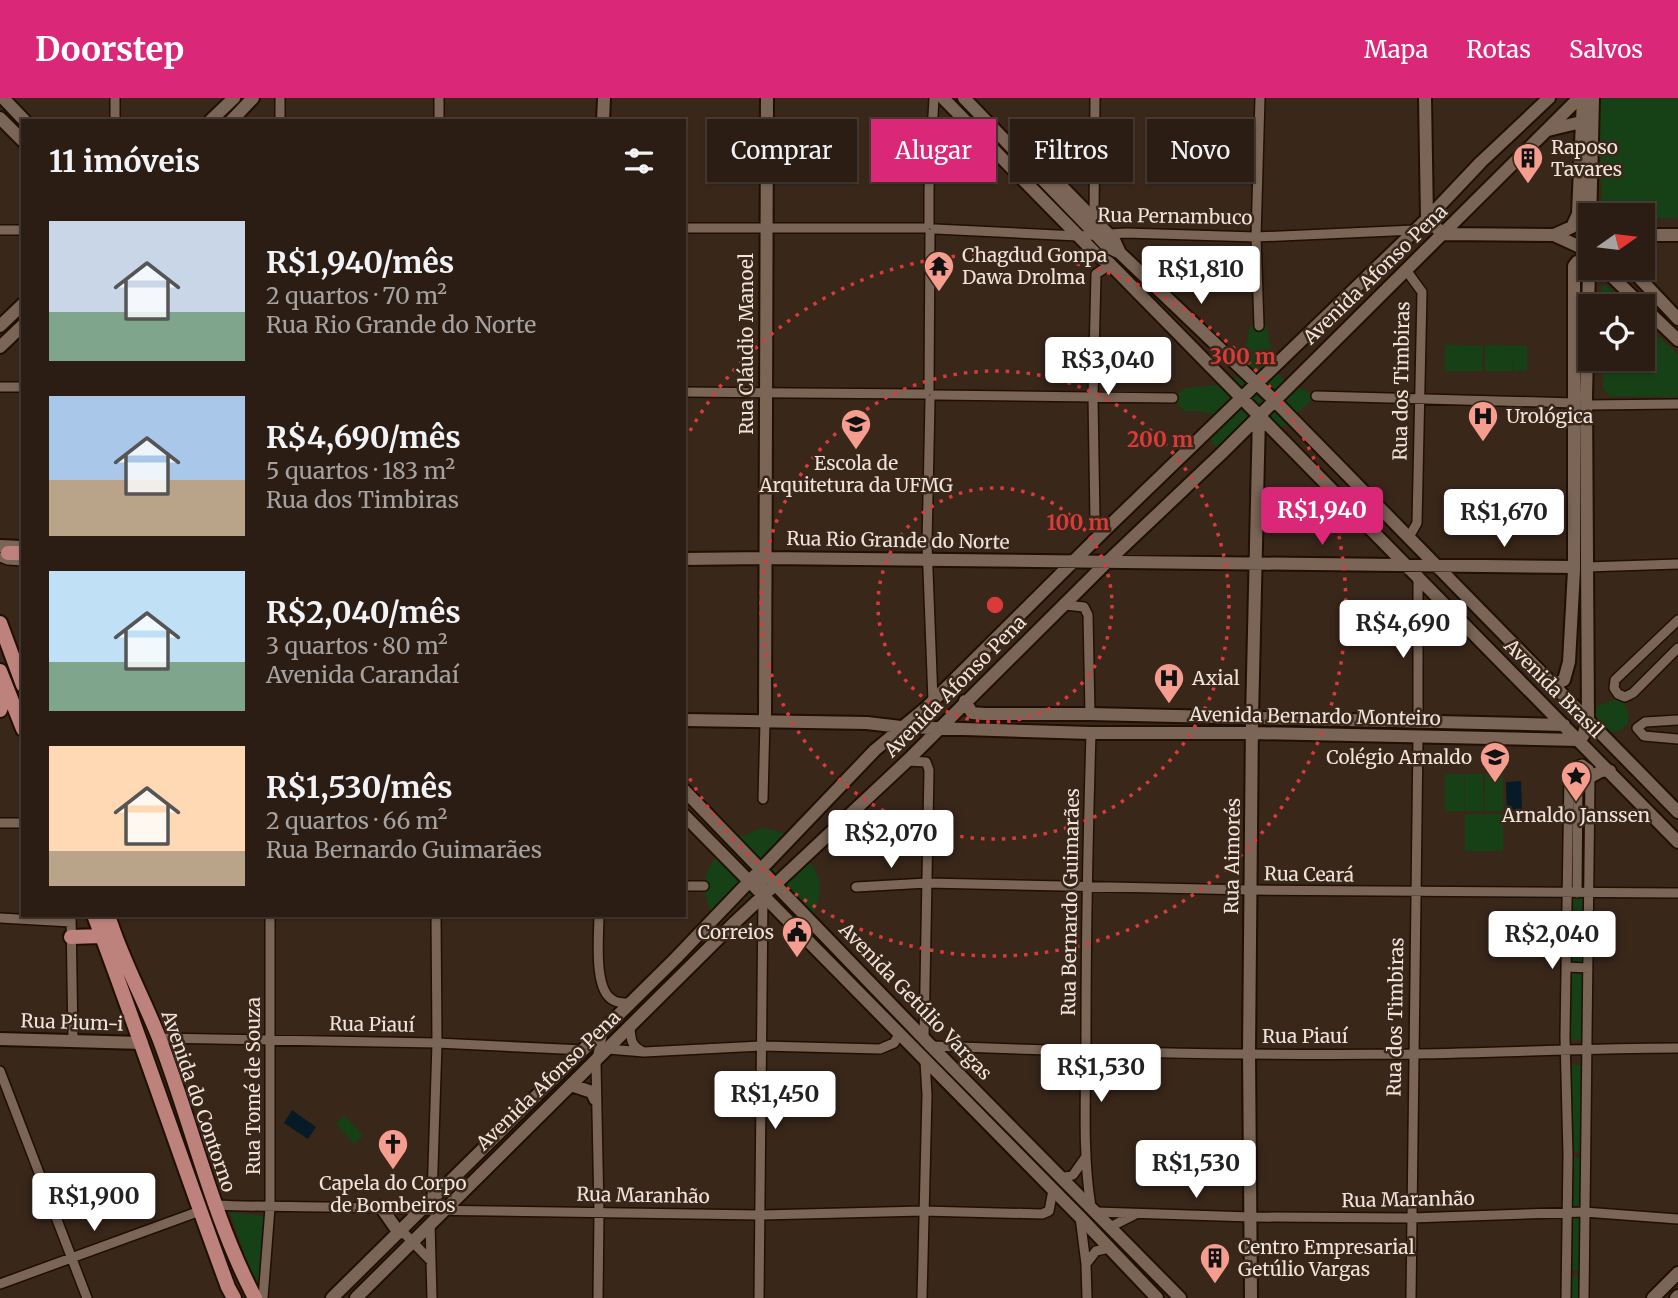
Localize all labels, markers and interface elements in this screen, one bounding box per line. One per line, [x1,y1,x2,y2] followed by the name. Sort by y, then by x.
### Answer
[35,29,184,70] text: Doorstep
[1364,34,1428,65] text: Mapa
[1466,34,1531,65] text: Rotas
[1569,34,1643,65] text: Salvos
[707,119,857,182] chip: Comprar
[871,119,996,182] chip: Alugar
[1010,119,1133,182] chip: Filtros
[1147,119,1254,182] chip: Novo
[1551,135,1622,181] place label: Raposo Tavares
[1511,141,1545,185] building icon: Raposo Tavares
[49,142,200,180] text: 11 imóveis
[620,142,658,180] icon: filters
[1297,199,1452,350] street label: Avenida Afonso Pena
[1097,203,1253,229] street label: Rua Pernambuco
[1578,203,1656,280] north arrow
[1578,203,1655,371] map controls
[266,243,454,281] text: R$1,940/mês
[962,243,1107,289] place label: Chagdud Gonpa Dawa Drolma
[1136,246,1266,306] pin: R$1,810
[105,249,189,333] icon: home
[922,249,956,293] temple icon: Chagdud Gonpa Dawa Drolma
[734,253,758,435] street label: Rua Cláudio Manoel
[1158,254,1244,283] text: R$1,810
[266,281,447,310] text: 2 quartos · 70 m²
[1578,294,1655,371] button: locate
[1388,301,1414,461] street label: Rua dos Timbiras
[266,310,536,339] text: Rua Rio Grande do Norte
[1043,338,1173,397] pin: R$3,040
[1210,343,1276,370] text: 300 m
[1061,345,1155,374] text: R$3,040
[1466,399,1500,443] hospital icon: Urológica
[1506,404,1593,428] place label: Urológica
[839,407,873,451] school or university icon: Escola de Arquitetura da UFMG
[266,418,461,456] text: R$4,690/mês
[105,424,189,508] icon: home
[1127,426,1193,453] text: 200 m
[758,451,953,497] place label: Escola de Arquitetura da UFMG
[266,456,455,485] text: 5 quartos · 183 m²
[266,485,459,514] text: Rua dos Timbiras
[1257,488,1387,547] pin: R$1,940
[1439,490,1569,549] pin: R$1,670
[1277,495,1367,524] text: R$1,940
[1460,497,1548,526] text: R$1,670
[1047,509,1109,536] text: 100 m
[786,526,1010,554] street label: Rua Rio Grande do Norte
[266,593,461,631] text: R$2,040/mês
[983,593,1007,617] centre of rings
[105,599,189,683] icon: home
[1338,601,1468,660] pin: R$4,690
[1356,608,1450,637] text: R$4,690
[878,610,1031,763] street label: Avenida Afonso Pena
[266,631,448,660] text: 3 quartos · 80 m²
[1499,633,1609,743] street label: Avenida Brasil
[266,660,459,689] text: Avenida Carandaí
[1152,661,1186,705] hospital icon: Axial
[1191,666,1240,690] place label: Axial
[1188,702,1441,730] street label: Avenida Bernardo Monteiro
[1478,740,1512,784] school or university icon: Colégio Arnaldo
[1326,745,1472,769] place label: Colégio Arnaldo
[1559,759,1593,803] place icon: Arnaldo Janssen
[266,768,452,806] text: R$1,530/mês
[105,774,189,858] icon: home
[1056,788,1084,1016] street label: Rua Bernardo Guimarães
[1219,798,1245,914] street label: Rua Aimorés
[1501,803,1651,827] place label: Arnaldo Janssen
[266,806,447,835] text: 2 quartos · 66 m²
[826,810,956,870] pin: R$2,070
[844,818,938,847] text: R$2,070
[266,835,542,864] text: Rua Bernardo Guimarães
[1264,861,1354,887] street label: Rua Ceará
[1487,912,1617,971] pin: R$2,040
[780,915,814,959] public building icon: Correios
[834,917,997,1085] street label: Avenida Getúlio Vargas
[1505,919,1599,948] text: R$2,040
[698,920,774,944] place label: Correios
[1382,937,1408,1097] street label: Rua dos Timbiras
[241,997,265,1175] street label: Rua Tomé de Souza
[470,1005,625,1156] street label: Avenida Afonso Pena
[156,1006,241,1195] street label: Avenida do Contorno
[20,1008,124,1036] street label: Rua Pium-i
[329,1011,416,1037] street label: Rua Piauí
[1262,1024,1349,1048] street label: Rua Piauí
[1036,1044,1166,1104] pin: R$1,530
[1057,1052,1145,1081] text: R$1,530
[710,1072,840,1131] pin: R$1,450
[731,1079,819,1108] text: R$1,450
[376,1127,410,1171] church icon: Capela do Corpo de Bombeiros
[1131,1140,1261,1200] pin: R$1,530
[1152,1148,1240,1177] text: R$1,530
[319,1171,467,1217] place label: Capela do Corpo de Bombeiros
[29,1174,159,1233] pin: R$1,900
[48,1181,140,1210] text: R$1,900
[576,1182,710,1208] street label: Rua Maranhão
[1341,1186,1475,1212] street label: Rua Maranhão
[1238,1235,1415,1281] place label: Centro Empresarial Getúlio Vargas
[1198,1241,1232,1285] building icon: Centro Empresarial Getúlio Vargas

